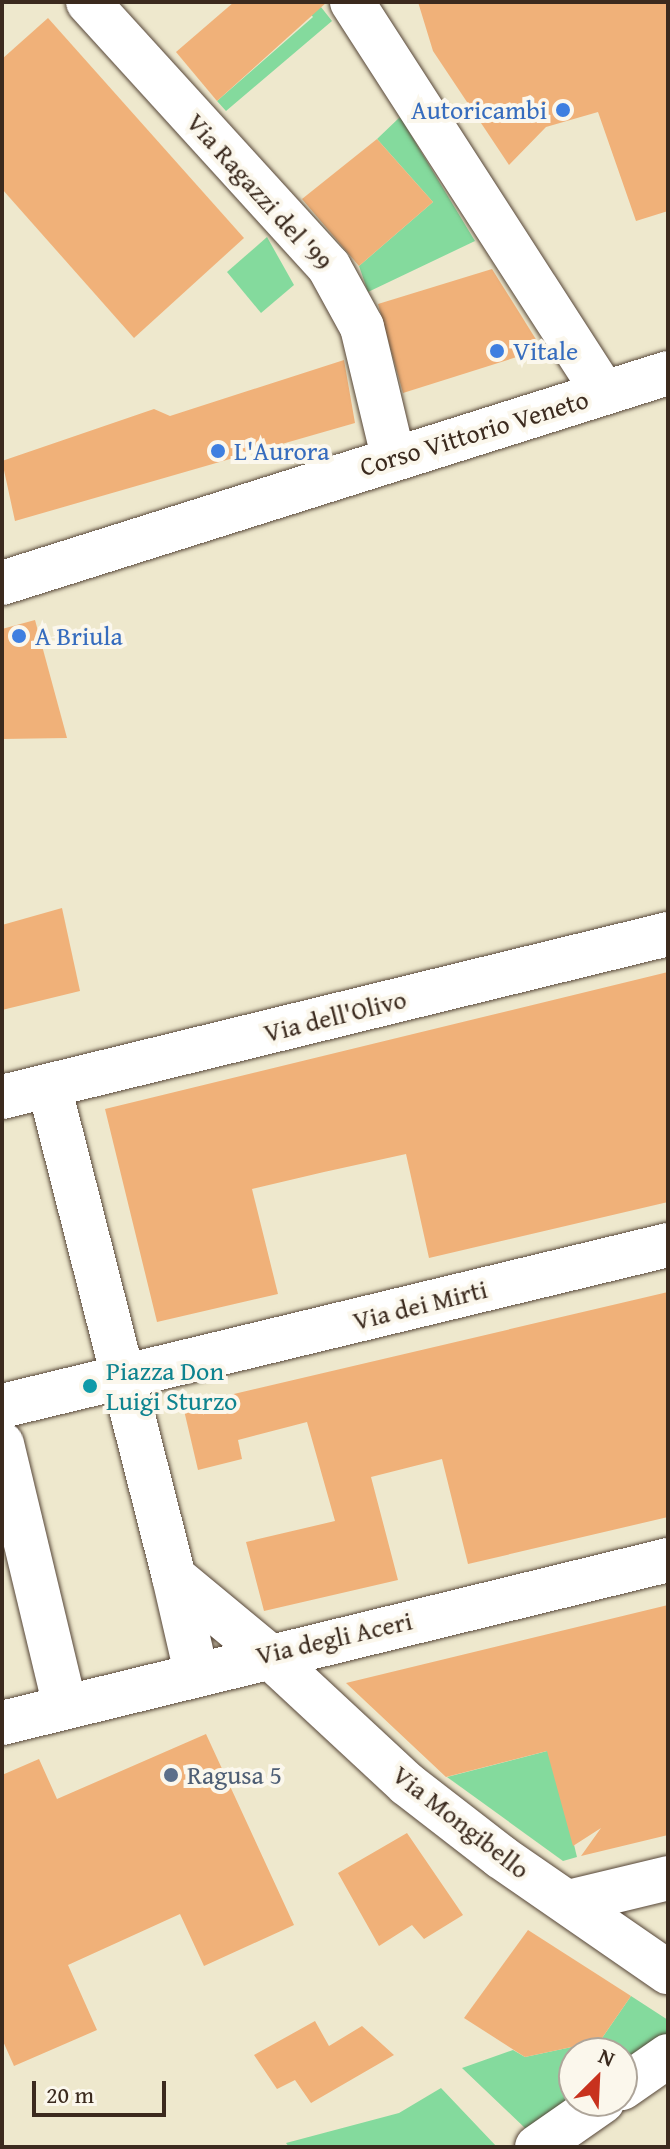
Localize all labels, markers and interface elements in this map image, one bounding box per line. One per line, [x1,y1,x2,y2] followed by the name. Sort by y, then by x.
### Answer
[411,94,547,126] place label: Autoricambi
[554,101,572,119] marker: Autoricambi
[180,107,338,277] street label: Via Ragazzi del '99
[513,335,578,367] place label: Vitale
[488,342,506,360] marker: Vitale
[356,383,592,483] street label: Corso Vittorio Veneto
[234,435,330,467] place label: L'Aurora
[209,442,227,460] marker: L'Aurora
[35,620,123,652] place label: A Briula
[10,627,28,645] marker: A Briula
[260,983,410,1049] street label: Via dell'Olivo
[350,1273,490,1337] street label: Via dei Mirti
[106,1355,237,1416] place label: Piazza Don Luigi Sturzo
[81,1377,99,1395] marker: Piazza Don Luigi Sturzo
[253,1605,415,1671] street label: Via degli Aceri
[187,1759,282,1791] place label: Ragusa 5
[386,1759,536,1885] street label: Via Mongibello
[162,1766,180,1784] marker: Ragusa 5
[558,2037,638,2117] north arrow
[594,2039,620,2075] text: N
[36,2065,170,2115] scale bar
[46,2077,94,2112] text: 20 m

